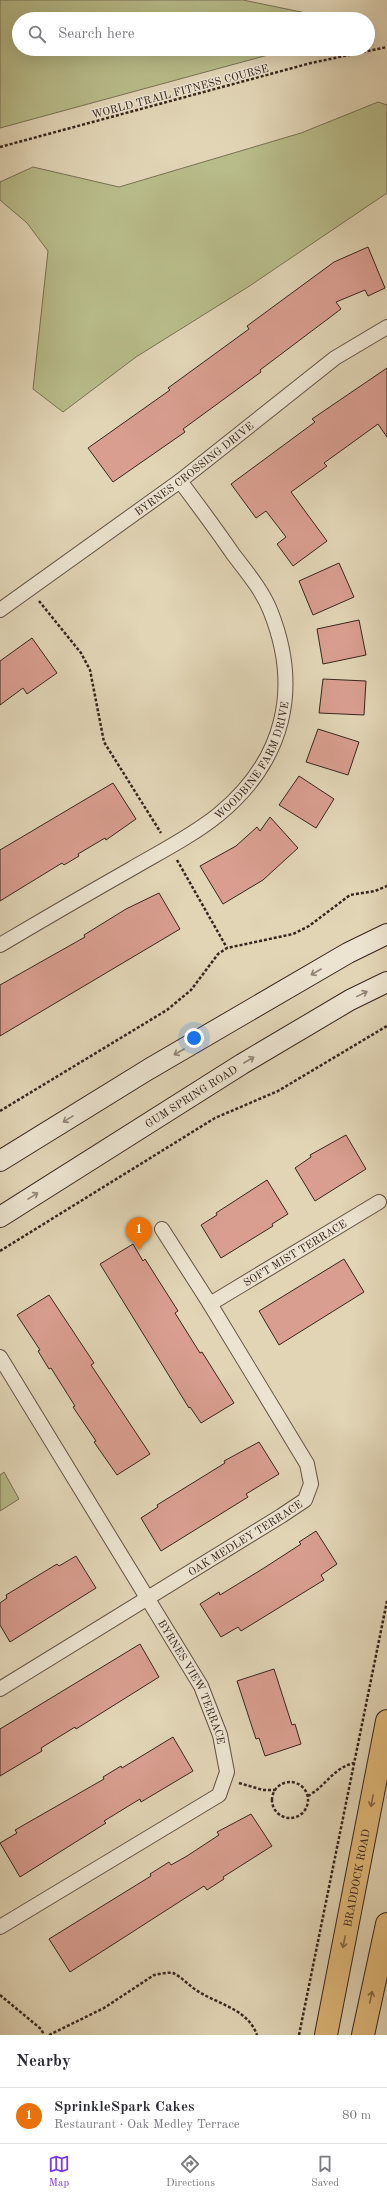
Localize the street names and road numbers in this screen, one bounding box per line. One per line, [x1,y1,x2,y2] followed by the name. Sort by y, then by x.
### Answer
[91,64,270,121] street label: WORLD TRAIL FITNESS COURSE
[133,421,256,519] street label: BYRNES CROSSING DRIVE
[213,701,291,822] street label: WOODBINE FARM DRIVE
[144,1064,240,1131] street label: GUM SPRING ROAD
[242,1219,349,1289] street label: SOFT MIST TERRACE
[187,1499,305,1579] street label: OAK MEDLEY TERRACE
[155,1618,226,1745] street label: BYRNES VIEW TERRACE
[343,1828,373,1928] street label: BRADDOCK ROAD

